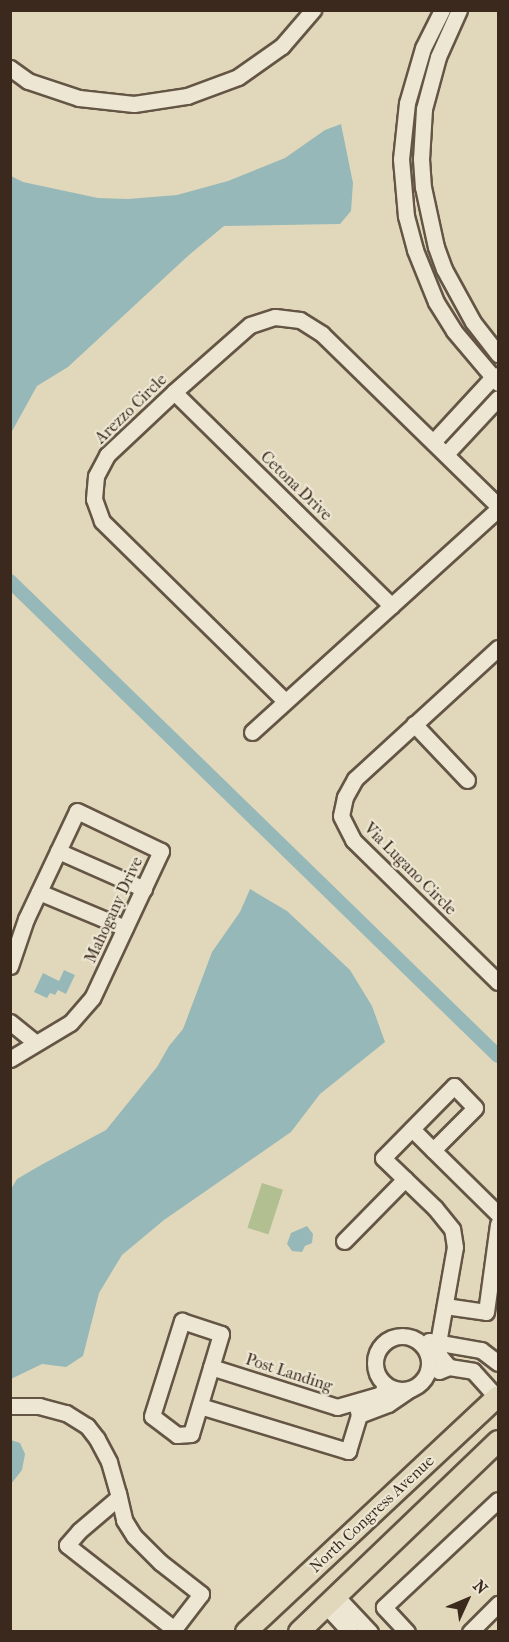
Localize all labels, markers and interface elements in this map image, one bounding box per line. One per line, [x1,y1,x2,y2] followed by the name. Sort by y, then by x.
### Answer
[91,370,171,448] street label: Arezzo Circle
[256,447,336,525] street label: Cetona Drive
[360,819,460,919] street label: Via Lugano Circle
[81,854,147,966] street label: Mahogany Drive
[243,1350,335,1396] street label: Post Landing
[306,1451,438,1577] street label: North Congress Avenue
[437,1570,497,1630] north arrow
[469,1576,491,1598] text: N

